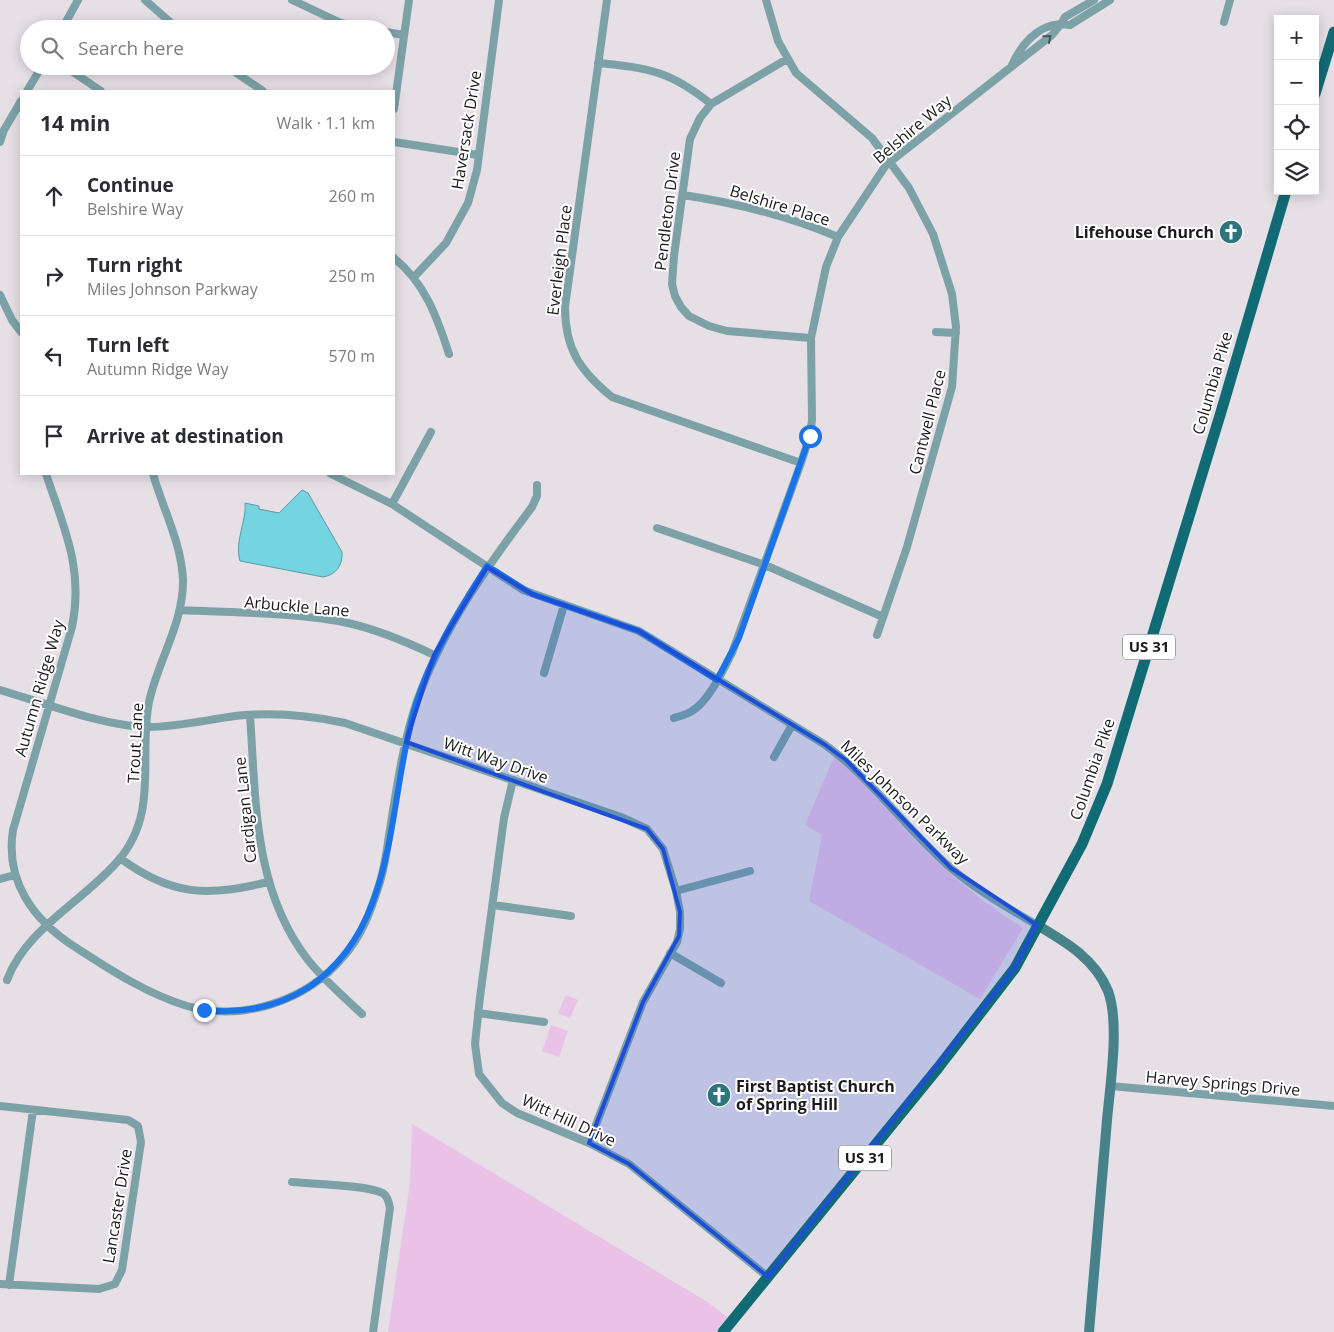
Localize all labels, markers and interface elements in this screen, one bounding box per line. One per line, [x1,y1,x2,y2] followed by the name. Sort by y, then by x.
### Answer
[1274,15,1319,195] map controls
[1274,15,1319,60] button: +
[20,20,395,75] search box
[38,34,66,62] icon: search
[78,35,184,61] text: Search here
[1042,36,1051,44] one-way arrow
[1274,60,1319,105] button: −
[446,69,486,191] street label: Haversack Drive
[868,89,957,168] street label: Belshire Way
[1274,105,1319,150] button: locate
[40,109,110,137] text: 14 min
[277,112,375,134] text: Walk · 1.1 km
[649,150,685,272] street label: Pendleton Drive
[1274,150,1319,195] button: layers
[87,172,174,198] text: Continue
[727,179,833,231] street label: Belshire Place
[40,182,68,210] icon: ahead
[329,185,375,207] text: 260 m
[87,198,183,220] text: Belshire Way
[541,203,577,317] street label: Everleigh Place
[1218,219,1244,245] church icon: Lifehouse Church
[1075,221,1214,243] place label: Lifehouse Church
[87,252,182,278] text: Turn right
[40,262,68,290] icon: right
[329,265,375,287] text: 250 m
[87,278,258,300] text: Miles Johnson Parkway
[1187,329,1237,437] street label: Columbia Pike
[87,332,169,358] text: Turn left
[40,342,68,370] icon: left
[329,345,375,367] text: 570 m
[87,358,228,380] text: Autumn Ridge Way
[903,367,951,477] street label: Cantwell Place
[40,422,68,450] icon: arrive
[87,423,284,449] text: Arrive at destination
[799,425,822,448] route start
[243,590,351,622] street label: Arbuckle Lane
[9,616,69,759] street label: Autumn Ridge Way
[1123,634,1175,660] road number: US 31
[122,702,148,784] street label: Trout Lane
[1064,715,1120,823] street label: Columbia Pike
[441,732,551,788] street label: Witt Way Drive
[836,735,975,870] street label: Miles Johnson Parkway
[228,756,262,864] street label: Cardigan Lane
[193,999,216,1022] route end
[1145,1065,1301,1101] street label: Harvey Springs Drive
[736,1075,895,1115] place label: First Baptist Church of Spring Hill
[706,1082,732,1108] church icon: First Baptist Church of Spring Hill
[518,1089,620,1151] street label: Witt Hill Drive
[839,1146,891,1170] road number: US 31
[97,1147,137,1265] street label: Lancaster Drive

